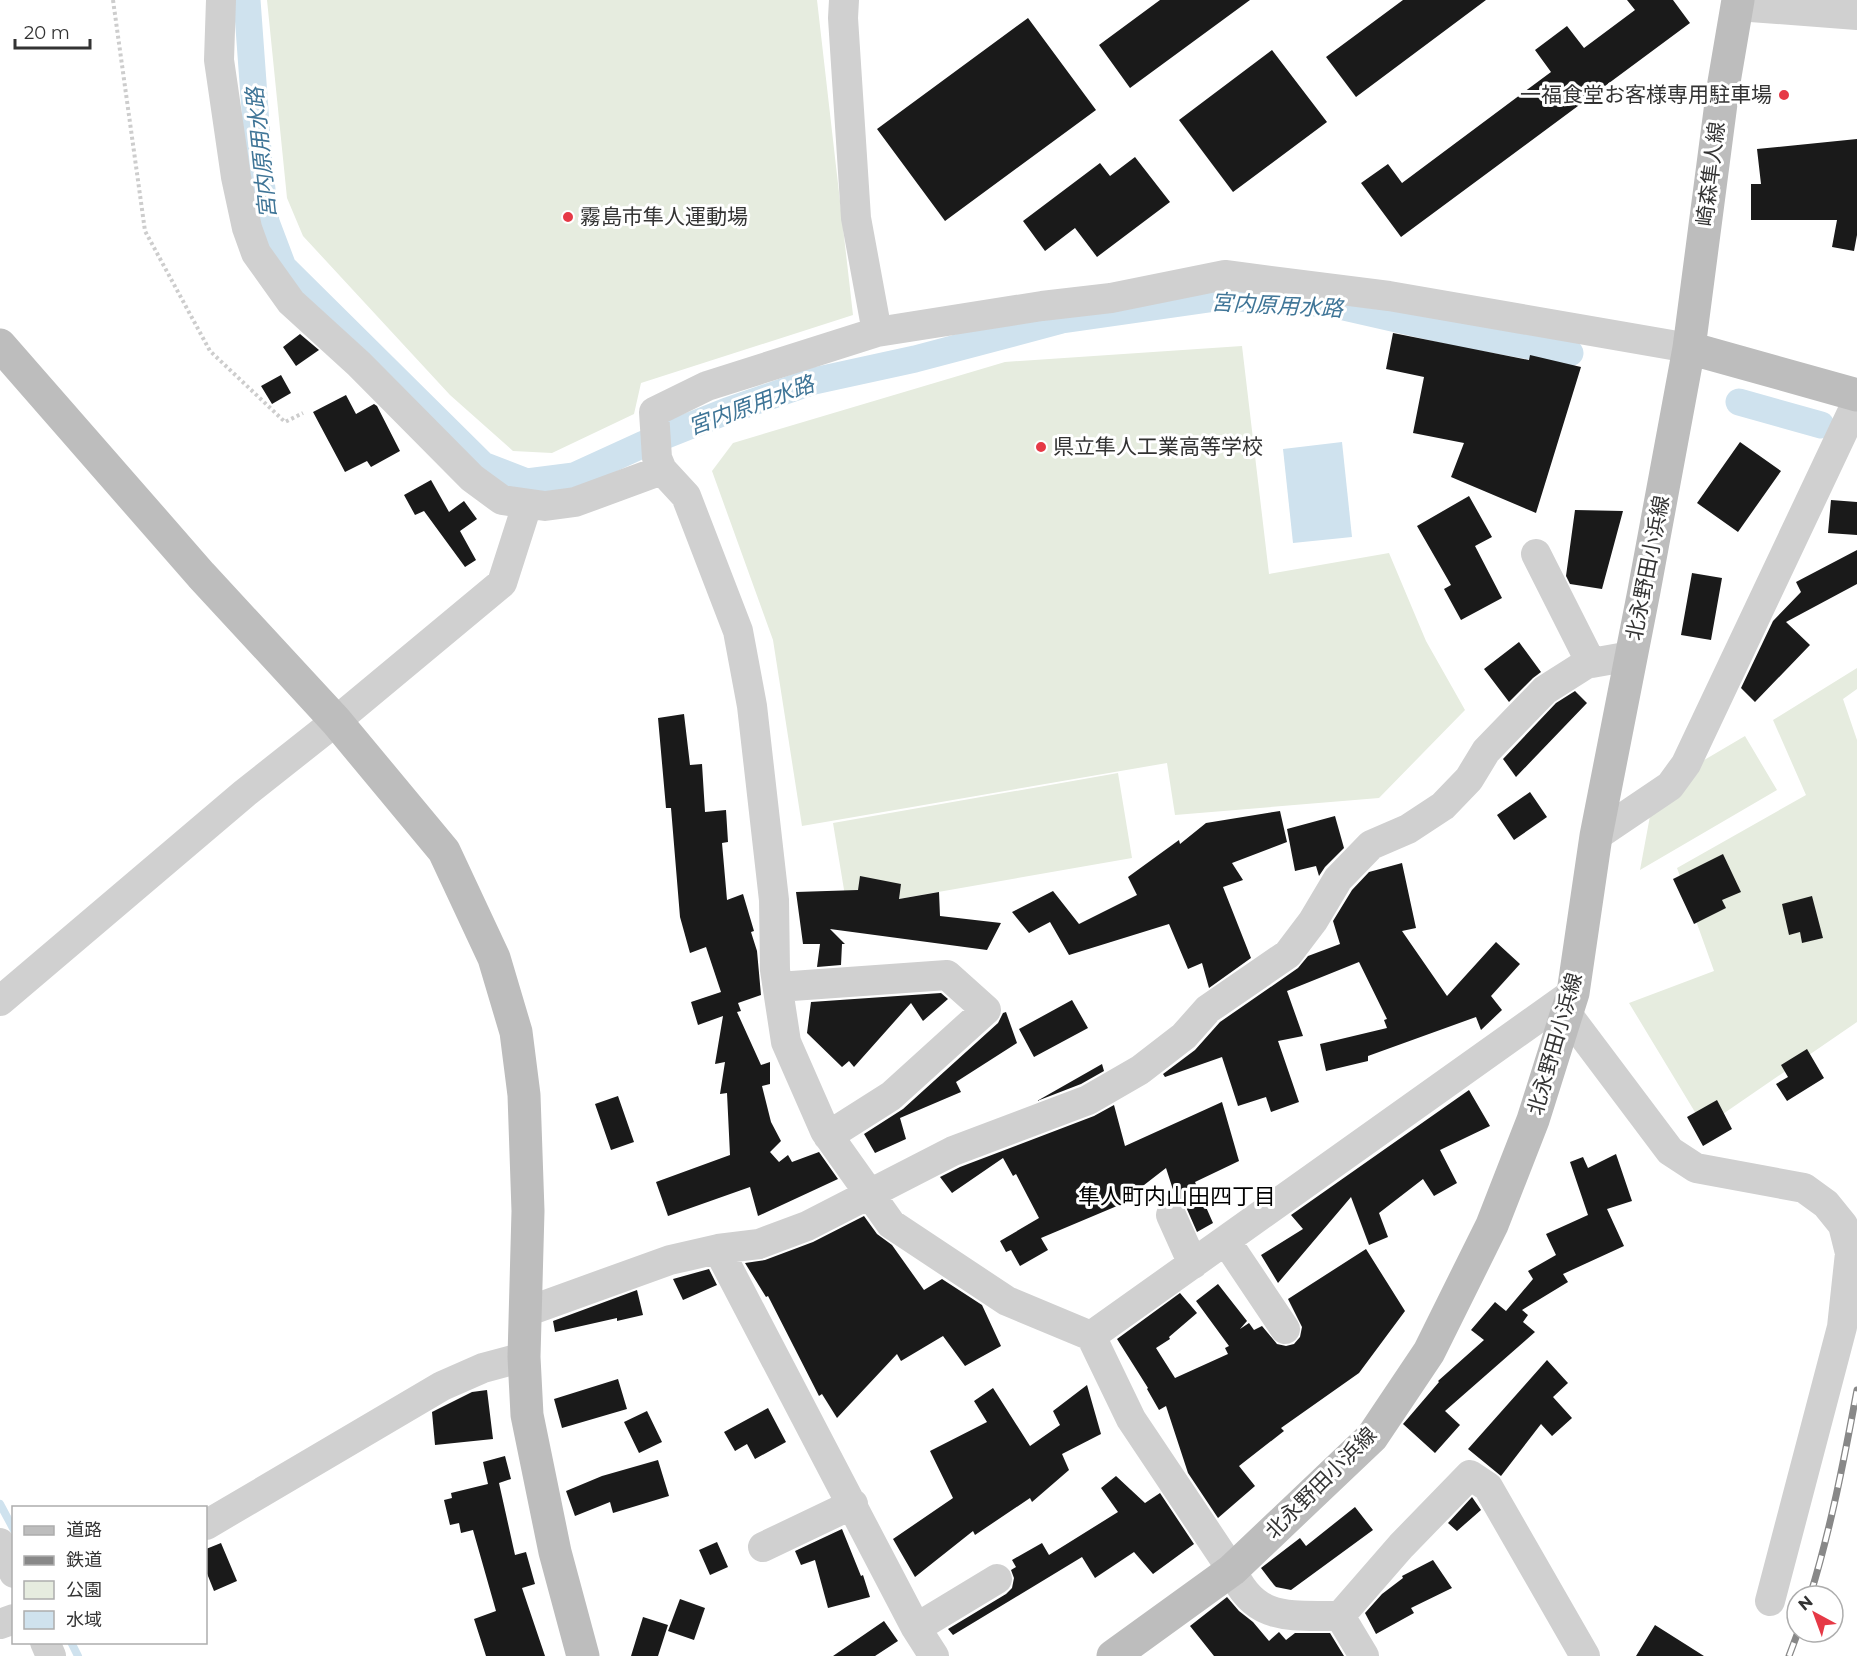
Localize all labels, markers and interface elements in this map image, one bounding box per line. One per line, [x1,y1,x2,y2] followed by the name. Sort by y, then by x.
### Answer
[15,12,90,50] scale bar
[24,22,70,44] text: 20 m
[1520,82,1772,107] place label: 一福食堂お客様専用駐車場
[241,84,282,220] water label: 宮内原用水路
[1777,88,1791,102] marker: 一福食堂お客様専用駐車場
[1692,120,1729,228] street label: 崎森隼人線
[580,204,748,229] place label: 霧島市隼人運動場
[561,210,575,224] marker: 霧島市隼人運動場
[1210,289,1346,323] water label: 宮内原用水路
[685,370,820,441] water label: 宮内原用水路
[1053,434,1263,459] place label: 県立隼人工業高等学校
[1034,440,1048,454] marker: 県立隼人工業高等学校
[1621,493,1674,642] street label: 北永野田小浜線
[1522,970,1587,1118] street label: 北永野田小浜線
[1078,1183,1276,1210] district label: 隼人町内山田四丁目
[1260,1422,1381,1543] street label: 北永野田小浜線
[12,1506,207,1644] legend
[66,1519,102,1541] text: 道路
[66,1549,102,1571] text: 鉄道
[66,1579,102,1601] text: 公園
[1785,1584,1845,1644] north arrow
[1794,1592,1817,1614] text: N
[66,1609,102,1631] text: 水域

